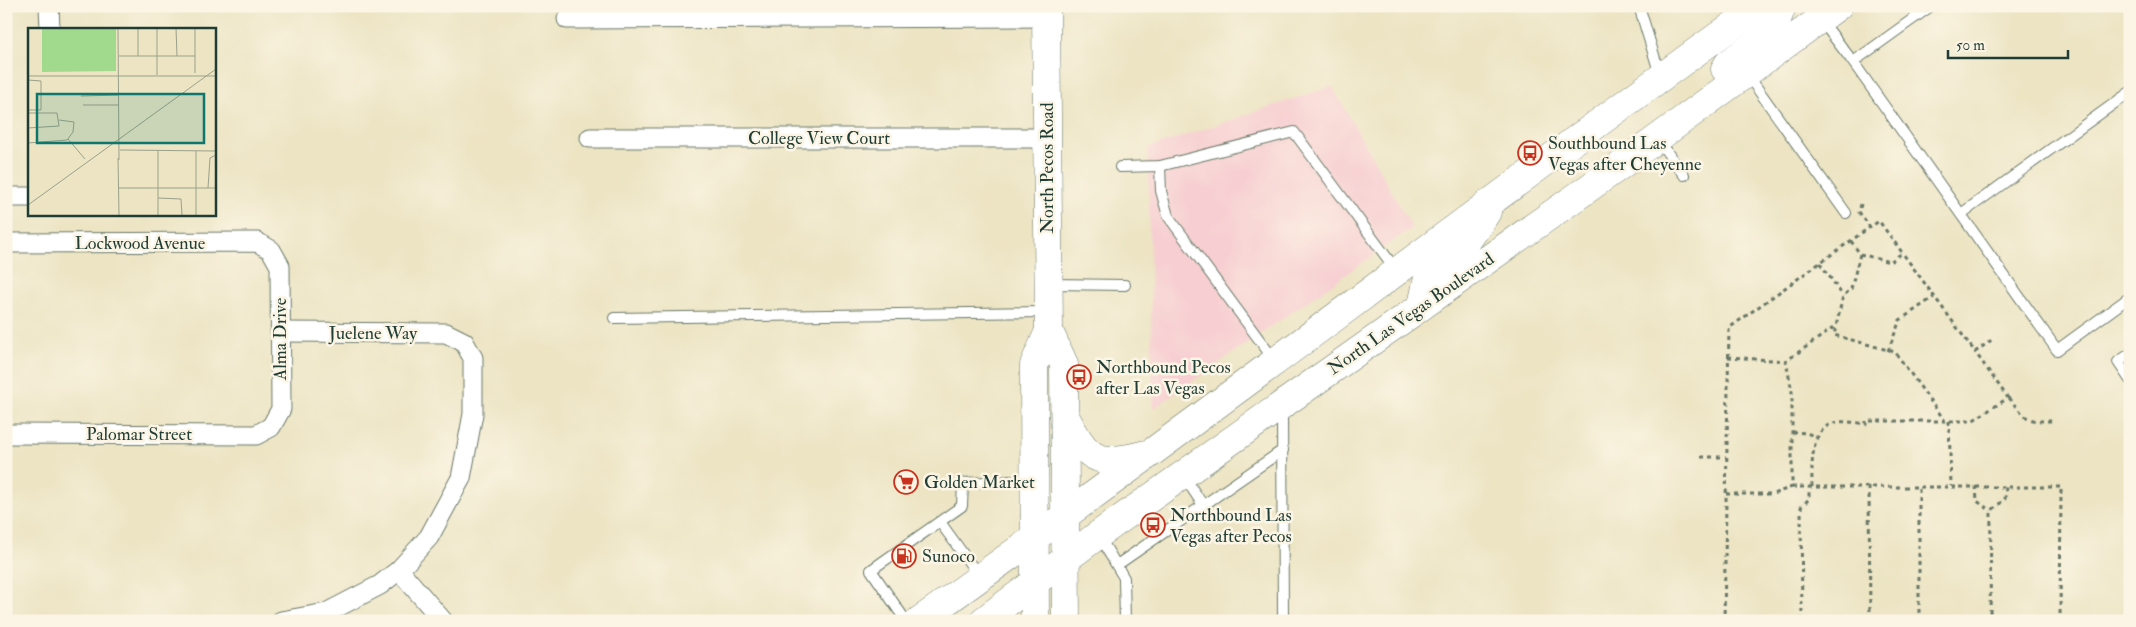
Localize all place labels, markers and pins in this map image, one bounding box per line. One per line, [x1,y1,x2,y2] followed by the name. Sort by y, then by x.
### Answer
[1548,132,1702,176] place label: Southbound Las Vegas after Cheyenne
[1517,140,1543,166] bus stop icon: Southbound Las Vegas after Cheyenne
[1096,356,1231,400] place label: Northbound Pecos after Las Vegas
[1066,364,1092,390] bus stop icon: Northbound Pecos after Las Vegas
[893,469,919,495] supermarket icon: Golden Market
[924,471,1035,494] place label: Golden Market
[1170,504,1292,548] place label: Northbound Las Vegas after Pecos
[1140,512,1166,538] bus stop icon: Northbound Las Vegas after Pecos
[891,543,917,569] fuel station icon: Sunoco
[922,545,975,568] place label: Sunoco

